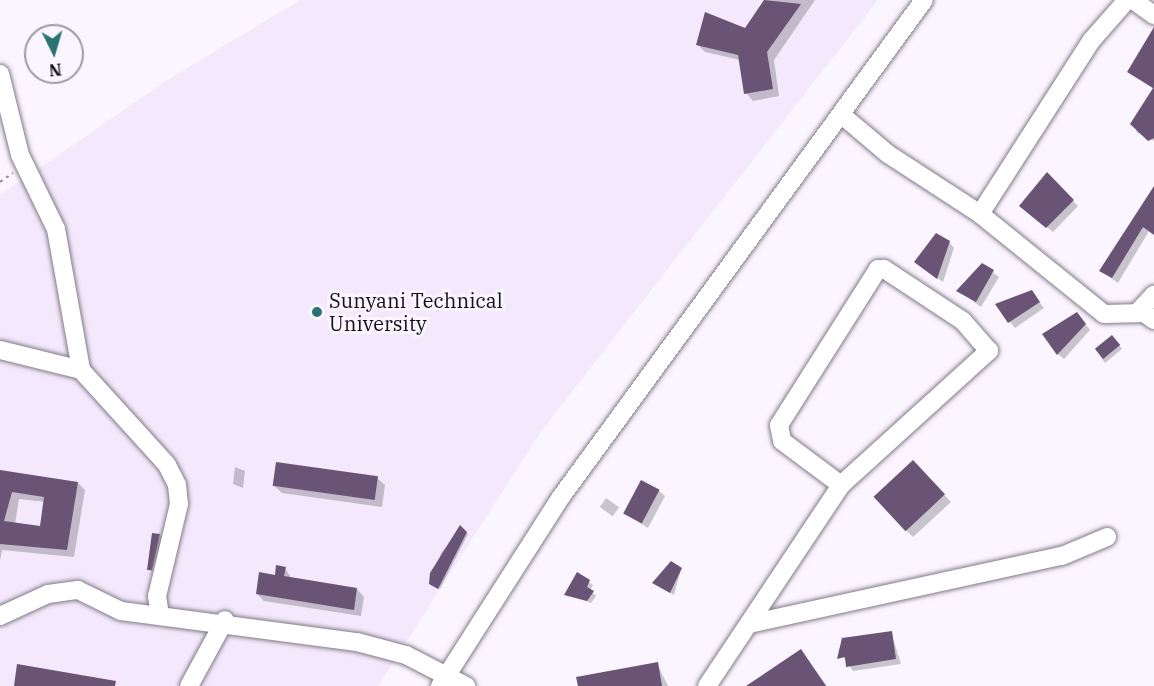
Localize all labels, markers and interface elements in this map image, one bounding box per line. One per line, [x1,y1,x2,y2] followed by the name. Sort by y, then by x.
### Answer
[24,24,84,84] north arrow
[48,59,63,80] text: N
[329,288,503,335] place label: Sunyani Technical University
[310,305,324,319] marker: Sunyani Technical University

